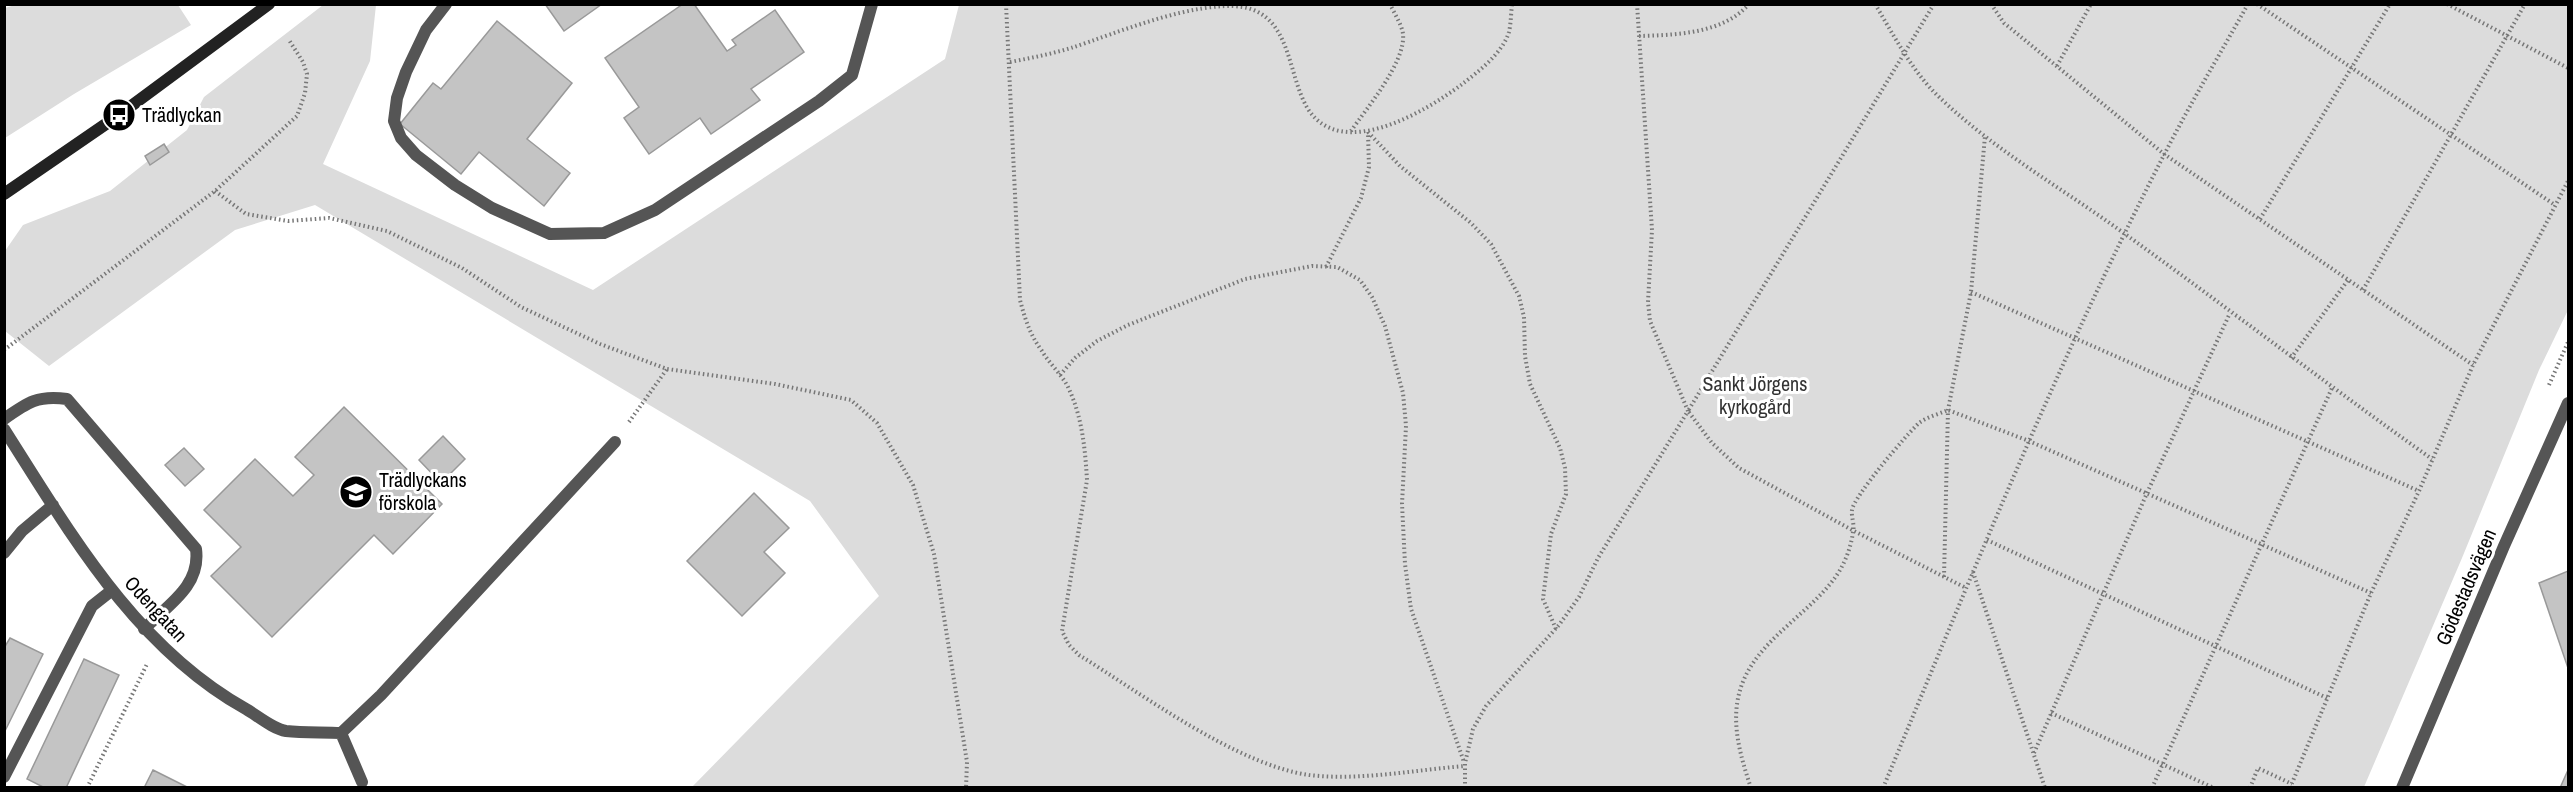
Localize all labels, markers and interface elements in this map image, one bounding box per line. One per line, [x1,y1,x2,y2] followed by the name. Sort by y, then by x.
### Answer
[101,97,137,133] bus stop icon: Trädlyckan
[142,101,222,128] place label: Trädlyckan
[1703,370,1807,420] park label: Sankt Jörgens kyrkogård
[379,466,467,516] place label: Trädlyckans förskola
[338,474,374,510] school or university icon: Trädlyckans förskola
[2429,524,2502,649] street label: Gödestadsvägen
[119,570,194,648] street label: Odengatan

